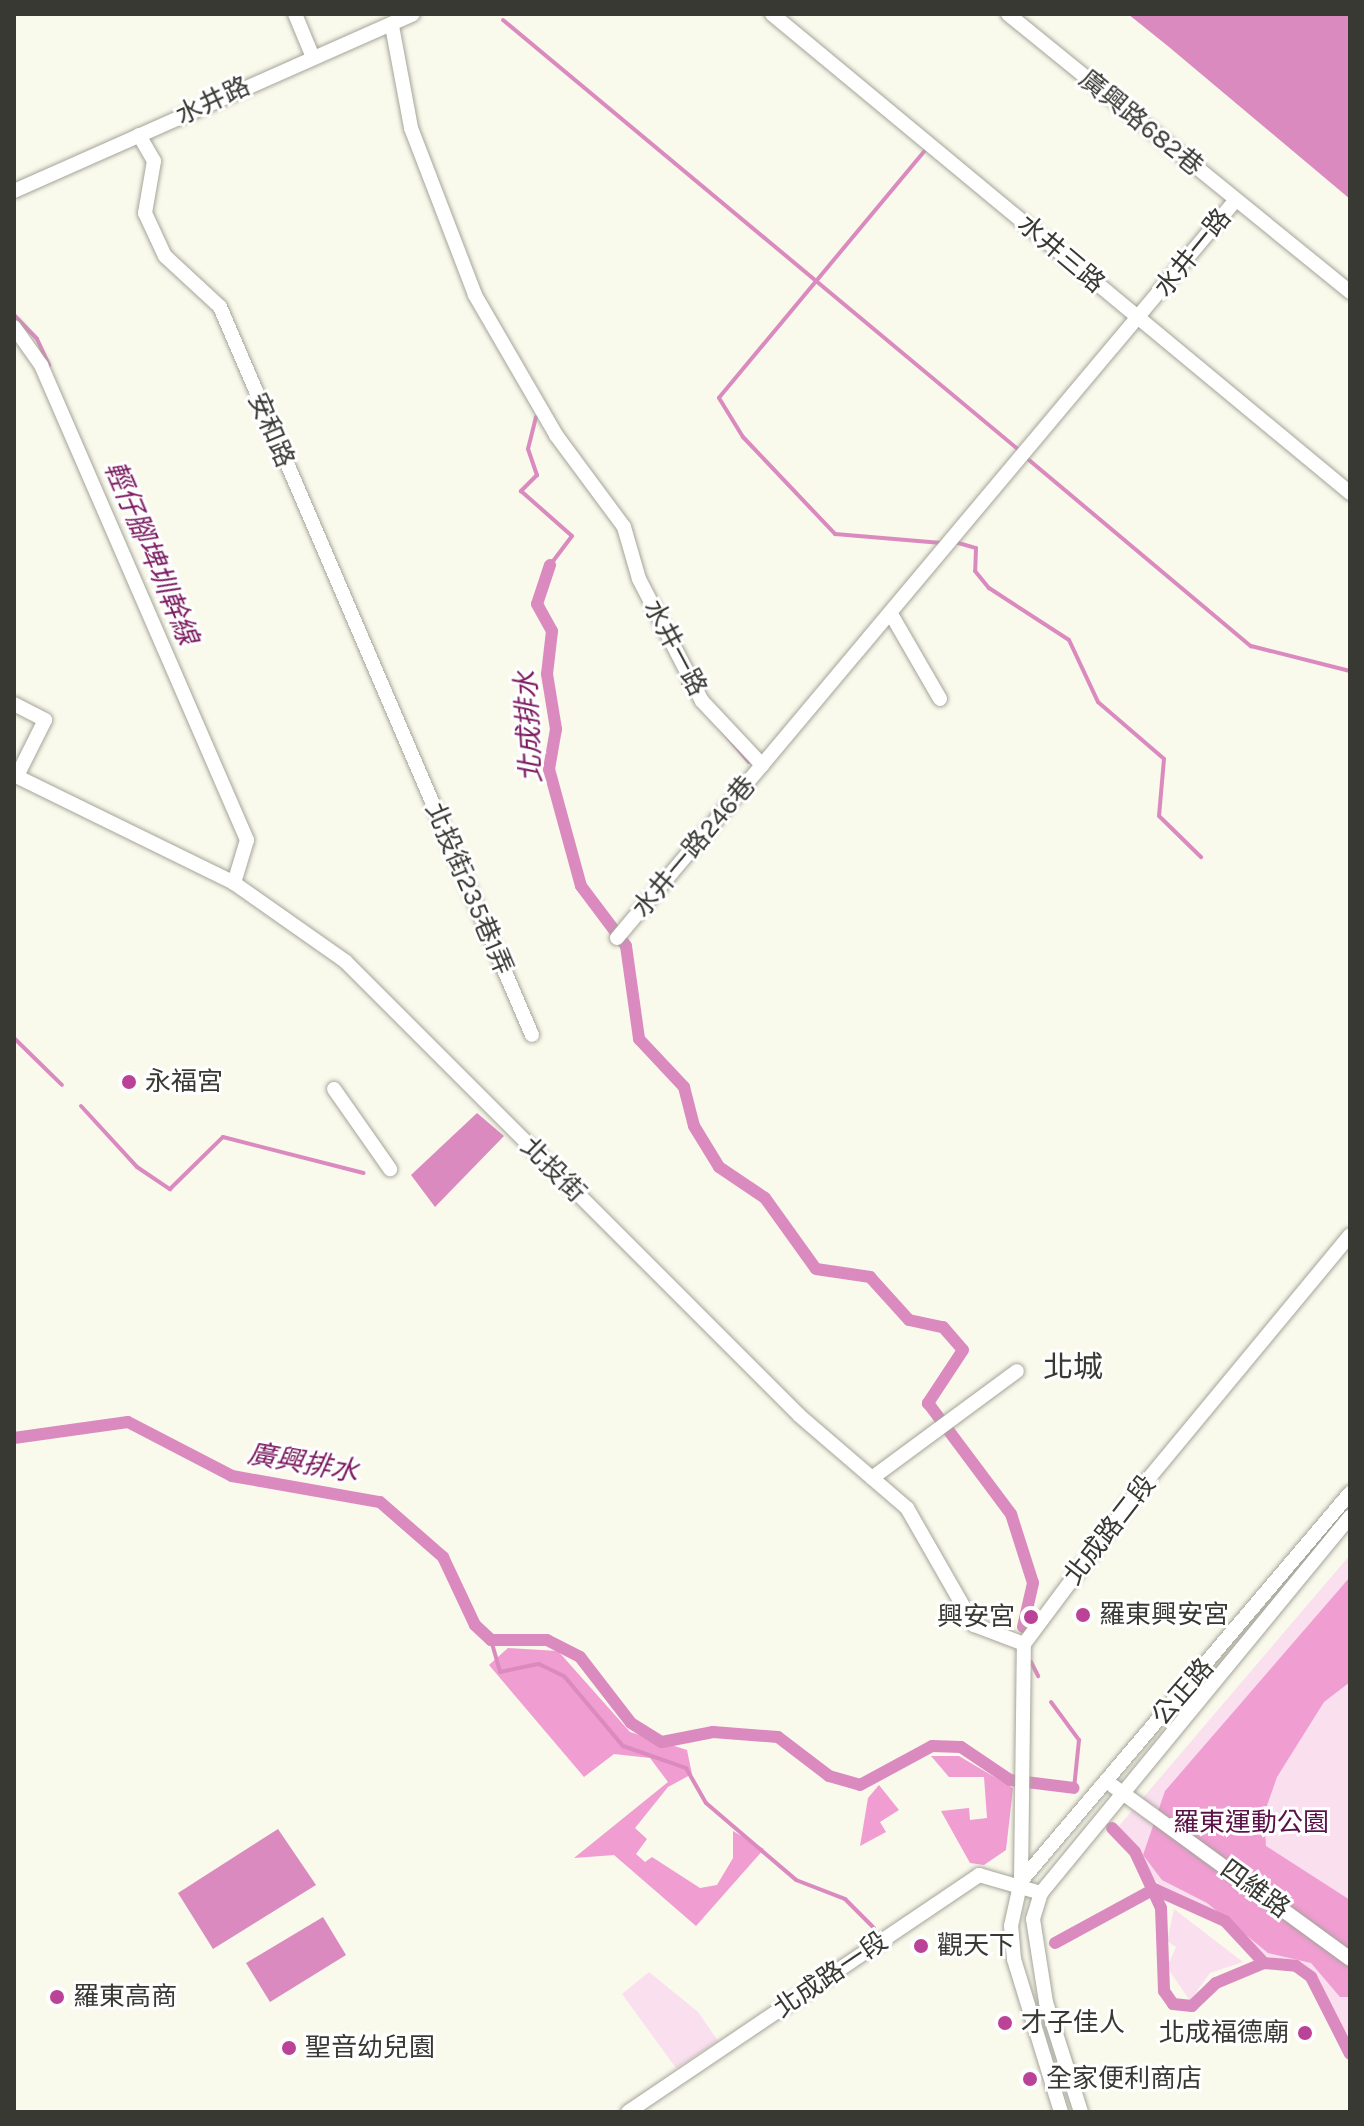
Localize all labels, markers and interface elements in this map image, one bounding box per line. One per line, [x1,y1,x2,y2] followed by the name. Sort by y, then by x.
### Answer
[1073,64,1209,182] street label: 廣興路682巷
[171,70,255,132] street label: 水井路
[1148,203,1238,303] street label: 水井一路
[1011,209,1111,299] street label: 水井三路
[241,388,301,472] street label: 安和路
[97,456,205,650] water label: 輕仔腳埤圳幹線
[637,595,713,701] street label: 水井一路
[509,670,549,784] water label: 北成排水
[626,770,762,924] street label: 水井一路246巷
[419,798,519,980] street label: 北投街235巷1弄
[145,1066,223,1098] place label: 永福宮
[120,1073,138,1091] marker: 永福宮
[514,1131,592,1209] street label: 北投街
[1043,1349,1103,1385] district label: 北城
[245,1437,361,1489] water label: 廣興排水
[1058,1469,1162,1591] street label: 北成路二段
[1099,1599,1229,1631] place label: 羅東興安宮
[937,1601,1015,1633] place label: 興安宮
[1074,1606,1092,1624] marker: 羅東興安宮
[1022,1608,1040,1626] marker: 興安宮
[1146,1652,1220,1732] street label: 公正路
[1173,1807,1329,1839] park label: 羅東運動公園
[1214,1853,1296,1925] street label: 四維路
[768,1926,894,2024] street label: 北成路一段
[937,1930,1015,1962] place label: 觀天下
[912,1937,930,1955] marker: 觀天下
[73,1981,177,2013] place label: 羅東高商
[48,1988,66,2006] marker: 羅東高商
[1021,2007,1125,2039] place label: 才子佳人
[996,2014,1014,2032] marker: 才子佳人
[1159,2017,1289,2049] place label: 北成福德廟
[1296,2024,1314,2042] marker: 北成福德廟
[305,2032,435,2064] place label: 聖音幼兒園
[280,2039,298,2057] marker: 聖音幼兒園
[1046,2063,1202,2095] place label: 全家便利商店
[1021,2070,1039,2088] marker: 全家便利商店

